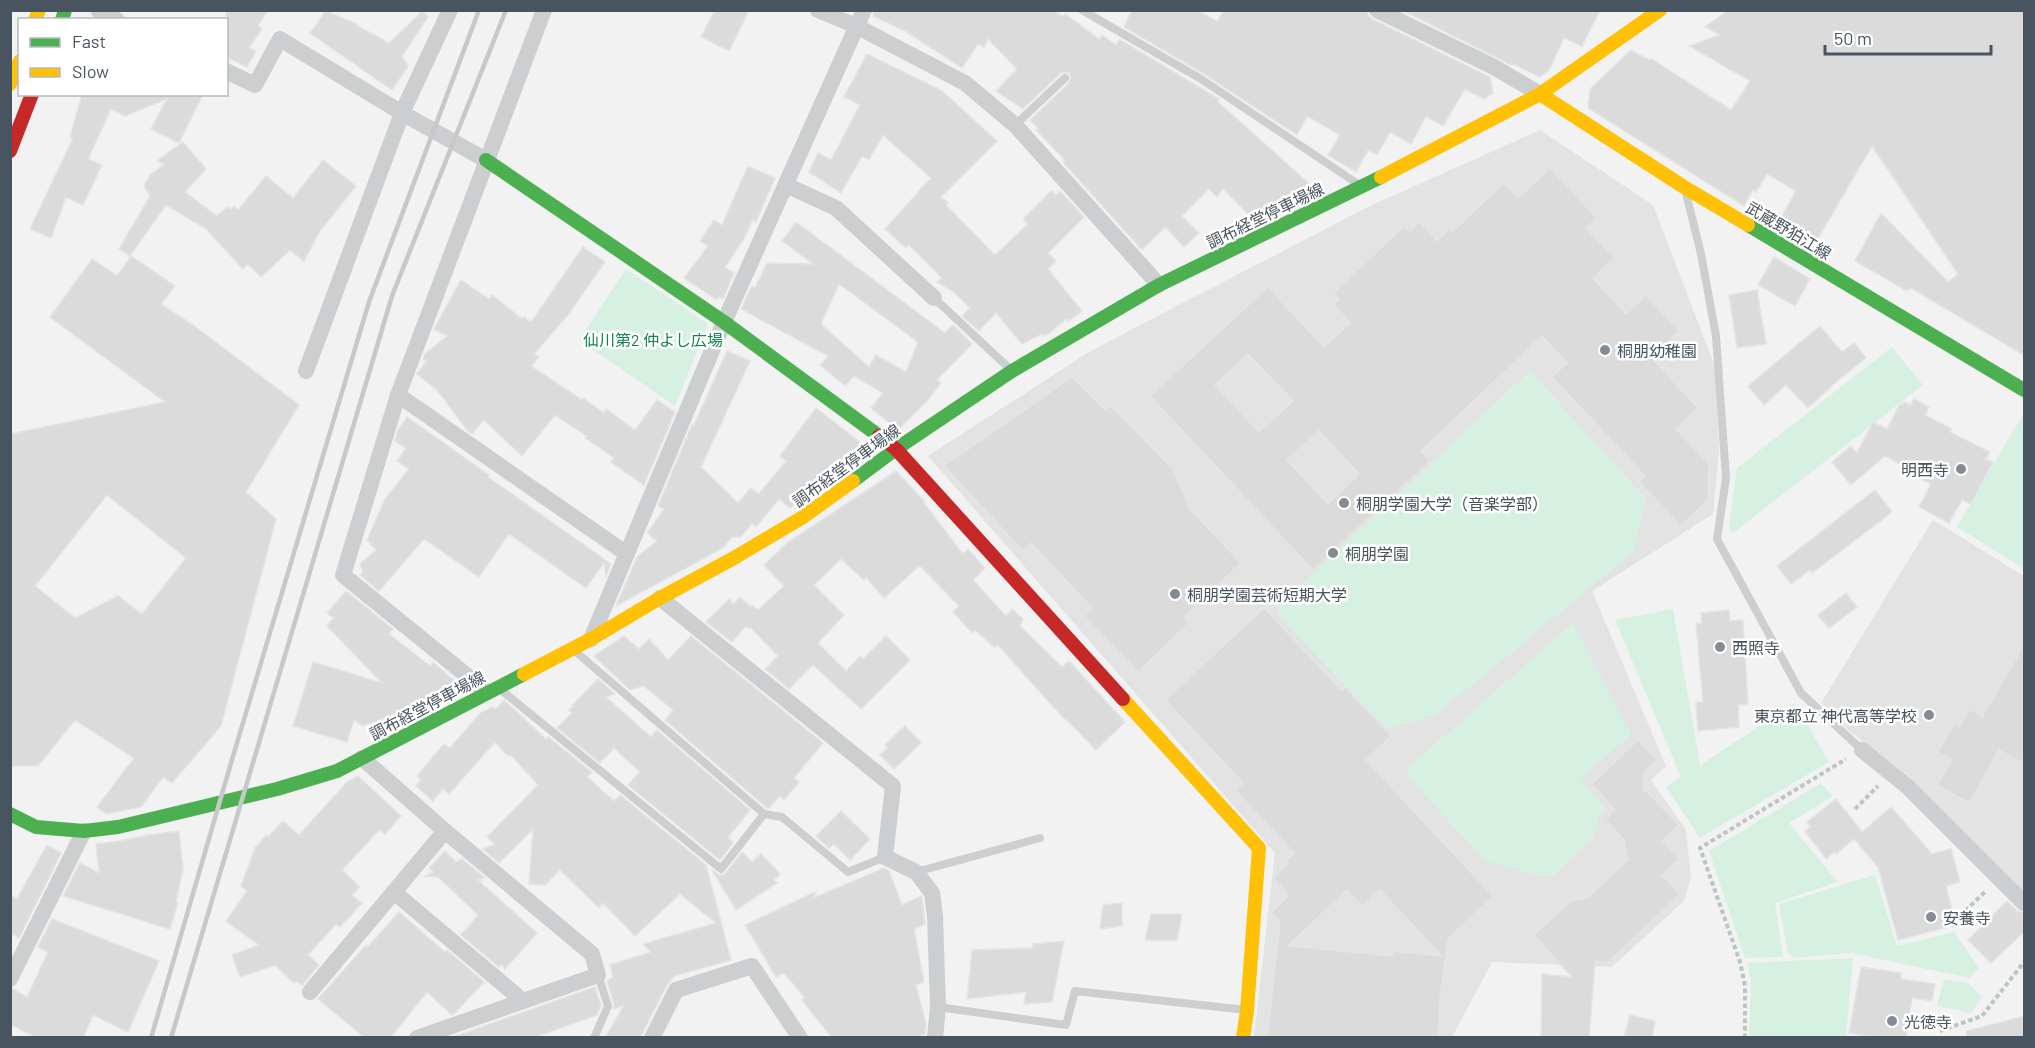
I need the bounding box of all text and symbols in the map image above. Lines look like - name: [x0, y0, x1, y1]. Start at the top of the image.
- legend: [18, 18, 228, 96]
- scale bar: [1825, 18, 1992, 56]
- text: 50 m: [1834, 27, 1872, 49]
- text: Fast: [72, 30, 106, 52]
- text: Slow: [72, 60, 109, 82]
- street label: 調布経堂停車場線: [1203, 178, 1327, 252]
- street label: 武蔵野狛江線: [1743, 197, 1835, 263]
- park label: 仙川第2 仲よし広場: [583, 330, 723, 349]
- place label: 桐朋幼稚園: [1617, 341, 1697, 360]
- marker: 桐朋幼稚園: [1598, 343, 1612, 357]
- street label: 調布経堂停車場線: [789, 420, 903, 510]
- place label: 明西寺: [1901, 460, 1949, 479]
- marker: 明西寺: [1954, 462, 1968, 476]
- place label: 桐朋学園大学（音楽学部）: [1356, 494, 1548, 513]
- marker: 桐朋学園大学（音楽学部）: [1337, 496, 1351, 510]
- place label: 桐朋学園: [1345, 544, 1409, 563]
- marker: 桐朋学園: [1326, 546, 1340, 560]
- place label: 桐朋学園芸術短期大学: [1187, 585, 1347, 604]
- marker: 桐朋学園芸術短期大学: [1168, 587, 1182, 601]
- place label: 西照寺: [1732, 638, 1780, 657]
- marker: 西照寺: [1713, 640, 1727, 654]
- street label: 調布経堂停車場線: [366, 667, 488, 743]
- place label: 東京都立 神代高等学校: [1754, 706, 1917, 725]
- marker: 東京都立 神代高等学校: [1922, 708, 1936, 722]
- place label: 安養寺: [1943, 908, 1991, 927]
- marker: 安養寺: [1924, 910, 1938, 924]
- place label: 光徳寺: [1904, 1012, 1952, 1031]
- marker: 光徳寺: [1885, 1014, 1899, 1028]

